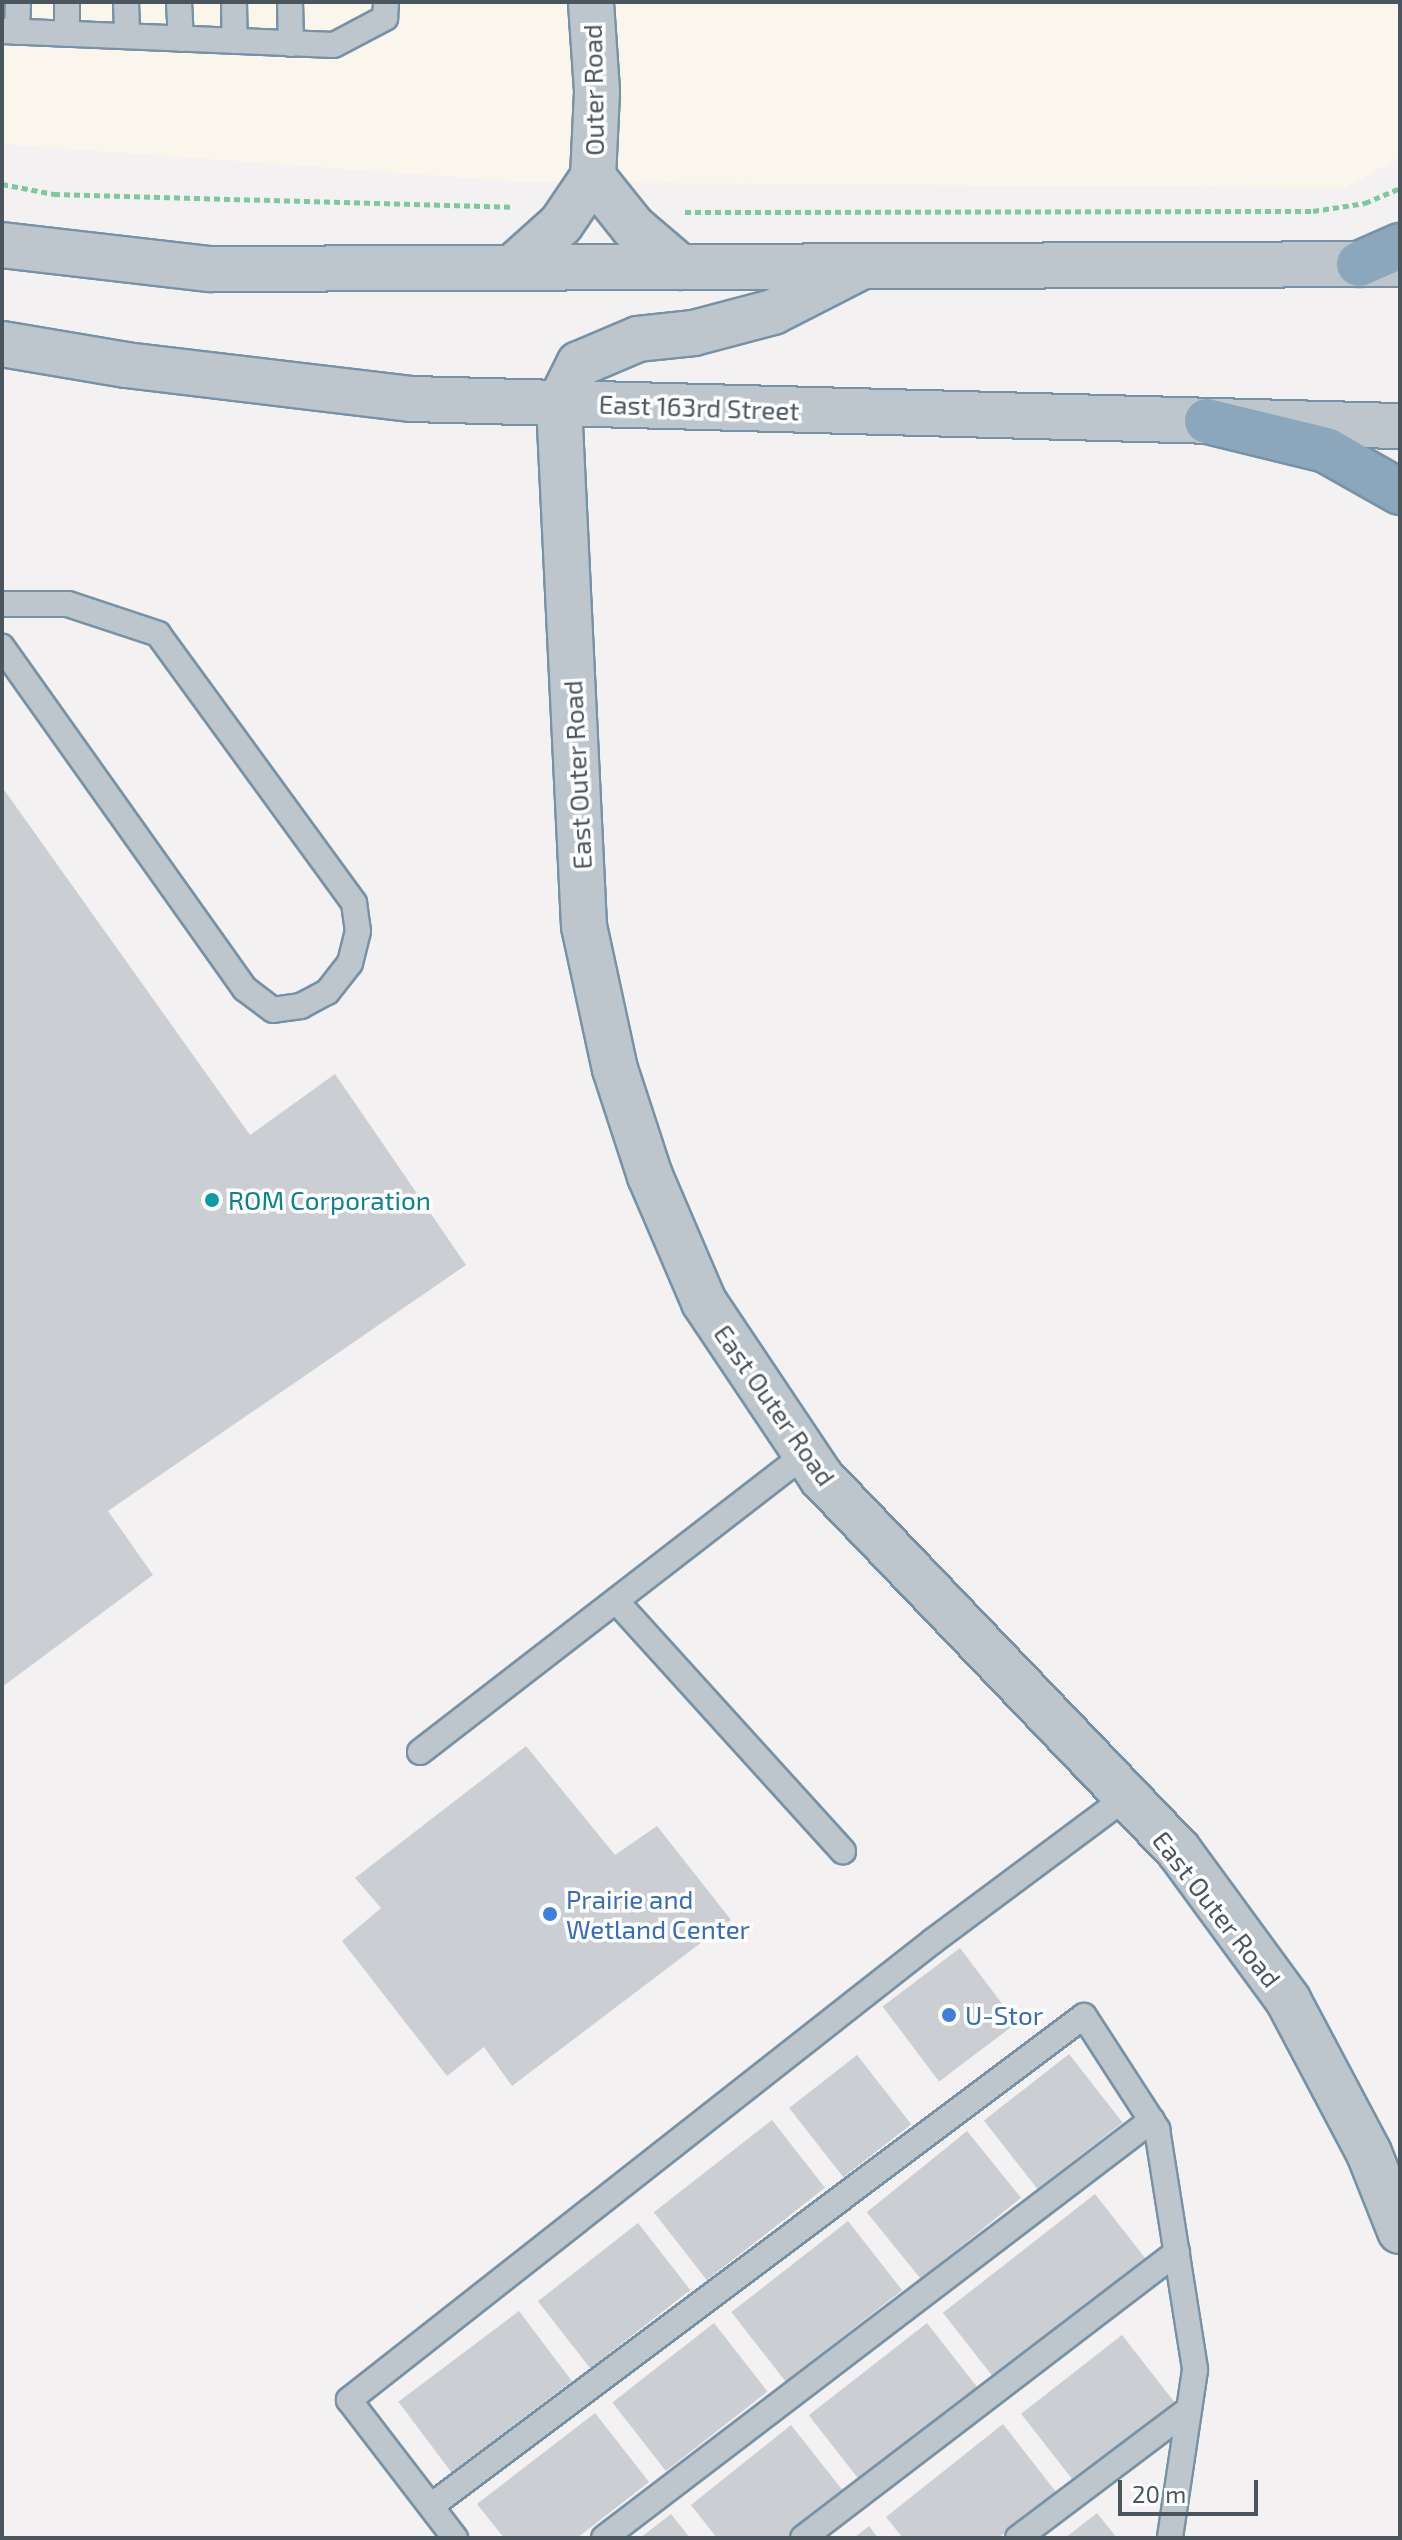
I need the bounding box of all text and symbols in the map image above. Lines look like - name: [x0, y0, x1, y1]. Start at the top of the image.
- street label: Outer Road: [576, 24, 610, 156]
- street label: East 163rd Street: [598, 388, 800, 426]
- street label: East Outer Road: [556, 679, 598, 871]
- place label: ROM Corporation: [228, 1184, 431, 1216]
- marker: ROM Corporation: [203, 1191, 221, 1209]
- street label: East Outer Road: [708, 1318, 842, 1492]
- street label: East Outer Road: [1146, 1825, 1288, 1993]
- place label: Prairie and Wetland Center: [566, 1883, 750, 1944]
- marker: Prairie and Wetland Center: [541, 1905, 559, 1923]
- place label: U-Stor: [965, 1999, 1043, 2031]
- marker: U-Stor: [940, 2006, 958, 2024]
- scale bar: [1122, 2464, 1262, 2514]
- text: 20 m: [1132, 2479, 1186, 2508]

